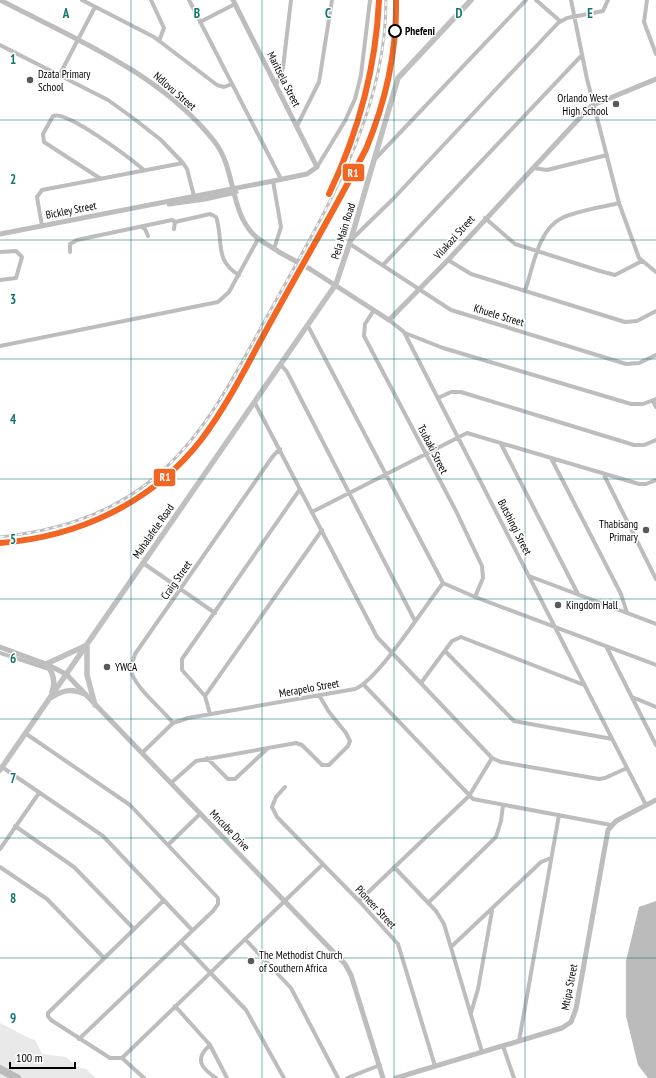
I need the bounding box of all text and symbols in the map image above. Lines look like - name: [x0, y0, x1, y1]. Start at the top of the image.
- text: A: [62, 5, 70, 22]
- text: B: [194, 5, 200, 22]
- text: C: [325, 5, 331, 22]
- text: D: [456, 5, 463, 22]
- text: E: [587, 5, 593, 22]
- marker: Phefeni: [388, 24, 402, 38]
- place label: Phefeni: [405, 24, 435, 38]
- street label: Maritsela Street: [264, 49, 304, 109]
- text: 1: [10, 51, 16, 68]
- place label: Dzata Primary School: [38, 67, 91, 94]
- street label: Ndlovu Street: [151, 69, 199, 113]
- marker: Dzata Primary School: [25, 75, 35, 85]
- place label: Orlando West High School: [557, 91, 608, 118]
- marker: Orlando West High School: [611, 99, 621, 109]
- line badge: R1: [342, 163, 365, 182]
- text: R1: [348, 166, 358, 180]
- text: 2: [10, 171, 16, 188]
- street label: Bickley Street: [44, 198, 98, 222]
- street label: Pela Main Road: [328, 201, 358, 261]
- street label: Vilakazi Street: [430, 212, 477, 263]
- text: 3: [10, 291, 16, 308]
- street label: Khuele Street: [472, 301, 526, 329]
- text: 4: [10, 411, 17, 428]
- street label: Tsubaki Street: [415, 422, 451, 476]
- line badge: R1: [153, 468, 176, 487]
- text: R1: [160, 470, 170, 484]
- street label: Butshingi Street: [495, 497, 535, 557]
- street label: Mahalafele Road: [129, 501, 177, 561]
- place label: Thabisang Primary: [599, 517, 639, 544]
- marker: Thabisang Primary: [641, 525, 651, 535]
- text: 5: [10, 531, 16, 548]
- street label: Craig Street: [157, 558, 195, 602]
- place label: Kingdom Hall: [566, 598, 618, 612]
- marker: Kingdom Hall: [553, 600, 563, 610]
- text: 6: [10, 650, 16, 667]
- place label: YWCA: [115, 660, 138, 674]
- marker: YWCA: [102, 662, 112, 672]
- street label: Merapelo Street: [278, 676, 340, 700]
- text: 7: [10, 770, 16, 787]
- street label: Mncube Drive: [207, 806, 253, 854]
- street label: Pioneer Street: [352, 882, 400, 932]
- text: 8: [10, 890, 16, 907]
- place label: The Methodist Church of Southern Africa: [259, 948, 343, 975]
- marker: The Methodist Church of Southern Africa: [246, 956, 256, 966]
- street label: Mtipa Street: [558, 963, 580, 1011]
- text: 9: [10, 1010, 16, 1027]
- scale bar: [10, 1044, 75, 1070]
- text: 100 m: [16, 1050, 43, 1065]

